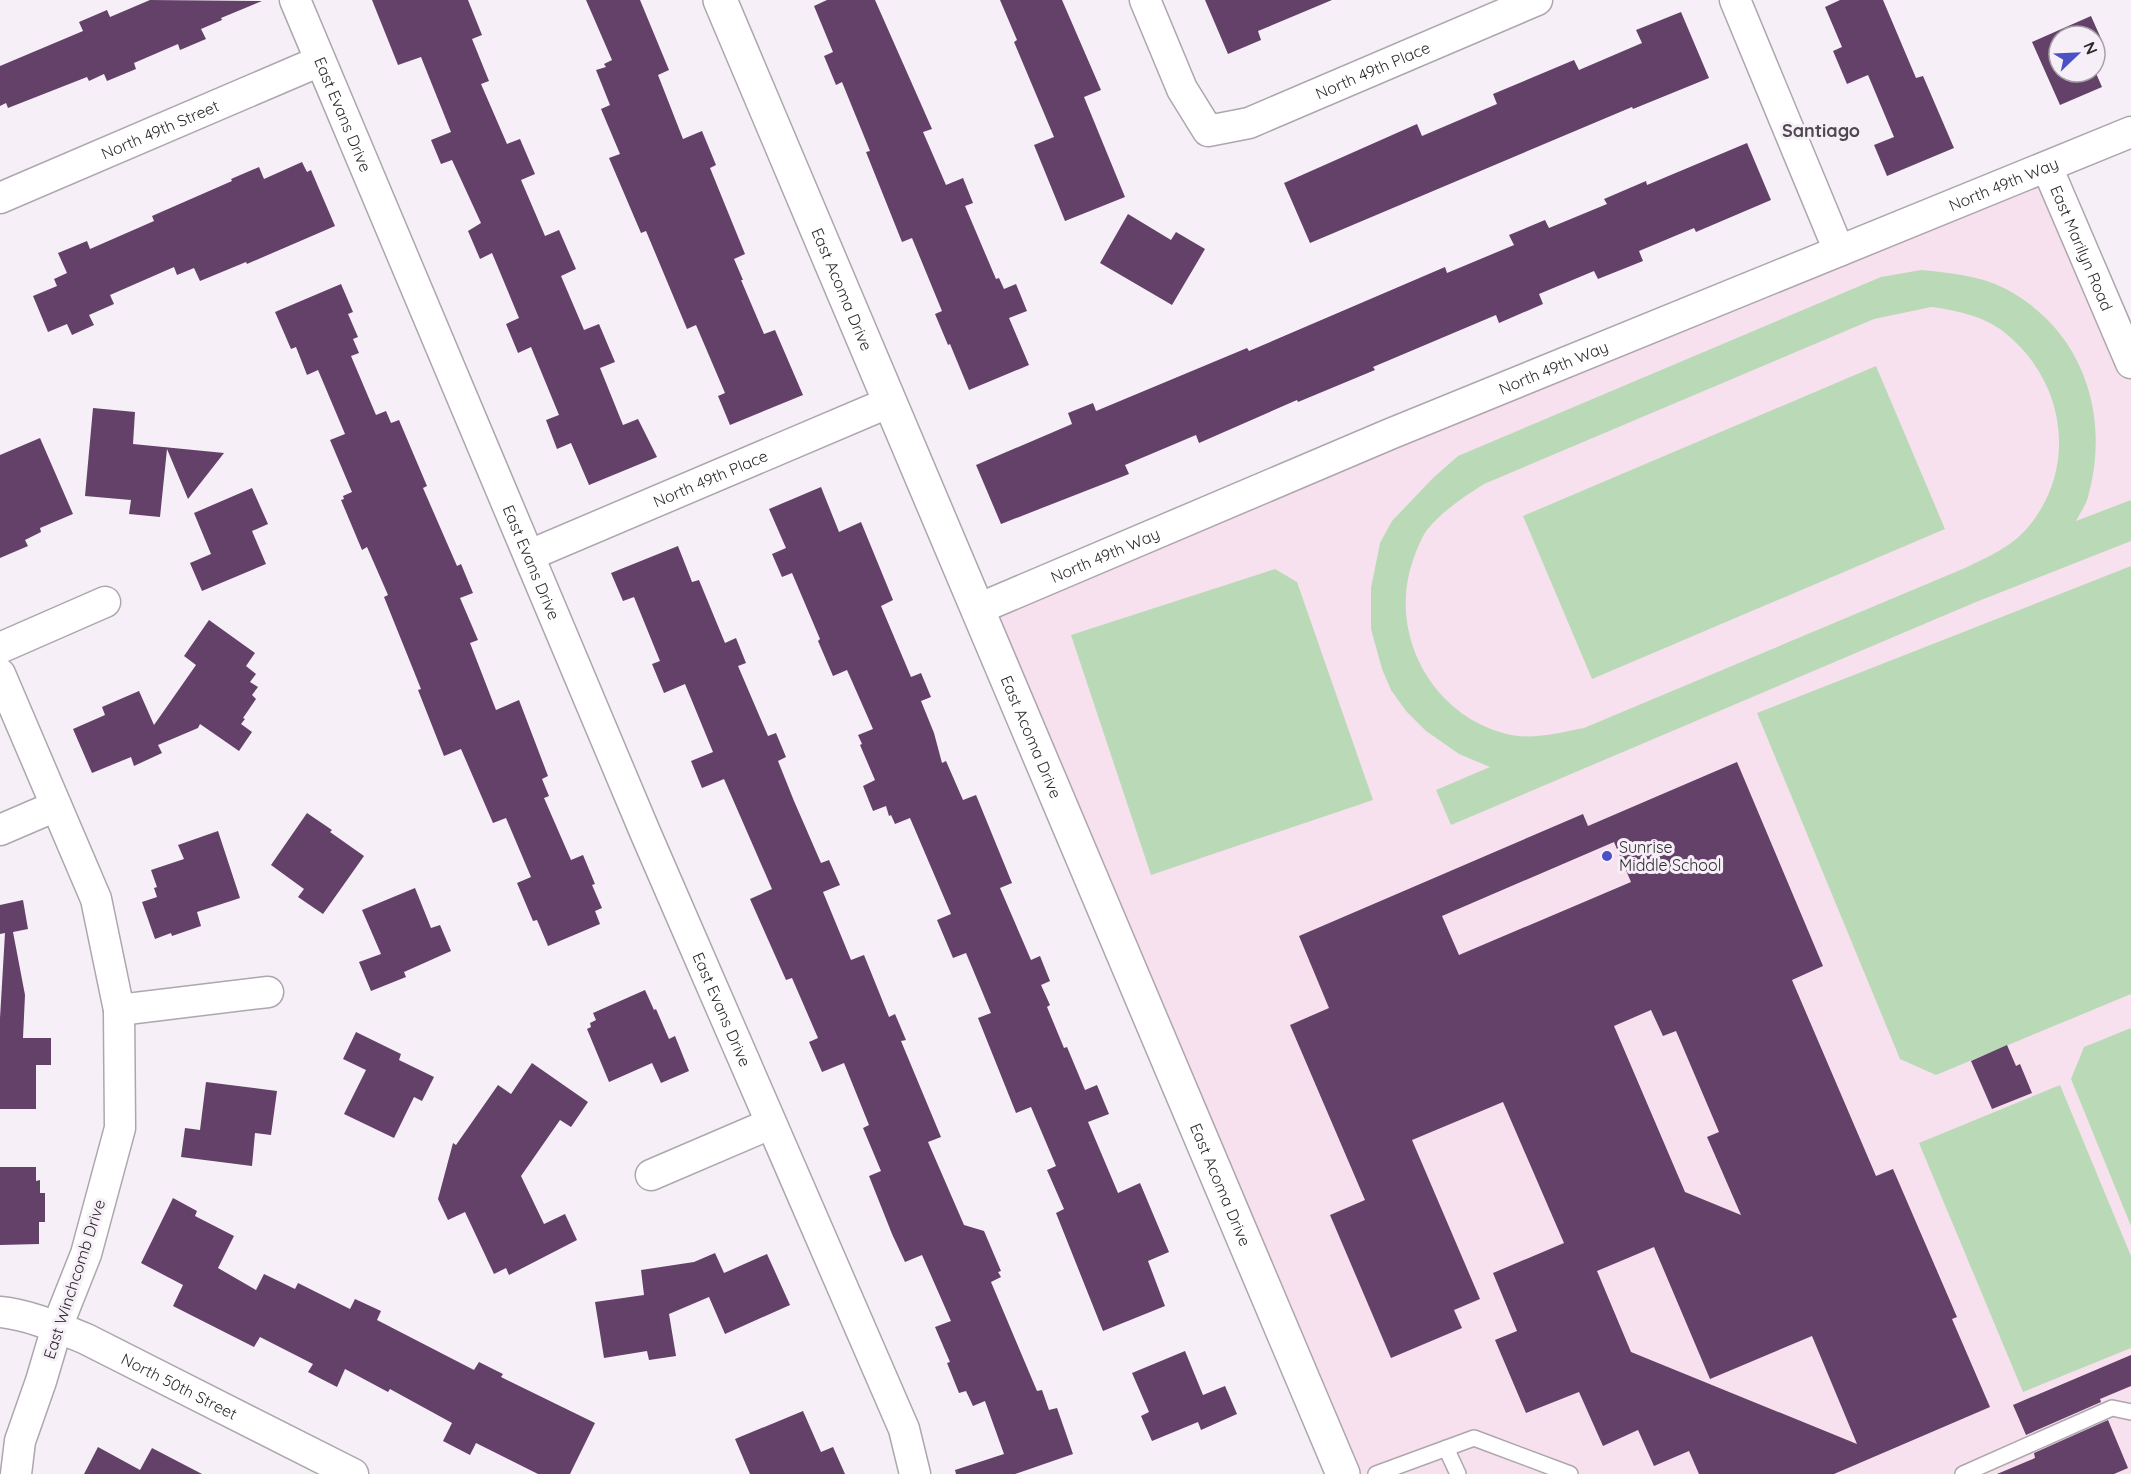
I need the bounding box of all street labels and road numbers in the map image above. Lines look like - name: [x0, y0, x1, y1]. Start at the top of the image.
- street label: North 49th Place: [1312, 37, 1433, 103]
- street label: East Evans Drive: [310, 54, 376, 175]
- street label: North 49th Street: [98, 95, 222, 164]
- street label: North 49th Way: [1946, 153, 2061, 215]
- street label: East Marilyn Road: [2046, 182, 2117, 314]
- street label: East Acoma Drive: [807, 225, 877, 354]
- street label: North 49th Way: [1496, 336, 1611, 399]
- street label: North 49th Place: [650, 445, 771, 512]
- street label: East Evans Drive: [499, 502, 565, 623]
- street label: North 49th Way: [1048, 523, 1163, 587]
- street label: East Acoma Drive: [997, 672, 1066, 801]
- street label: East Evans Drive: [688, 949, 756, 1070]
- street label: East Acoma Drive: [1186, 1120, 1256, 1249]
- street label: East Winchcomb Drive: [39, 1197, 109, 1361]
- street label: North 50th Street: [118, 1349, 241, 1424]

